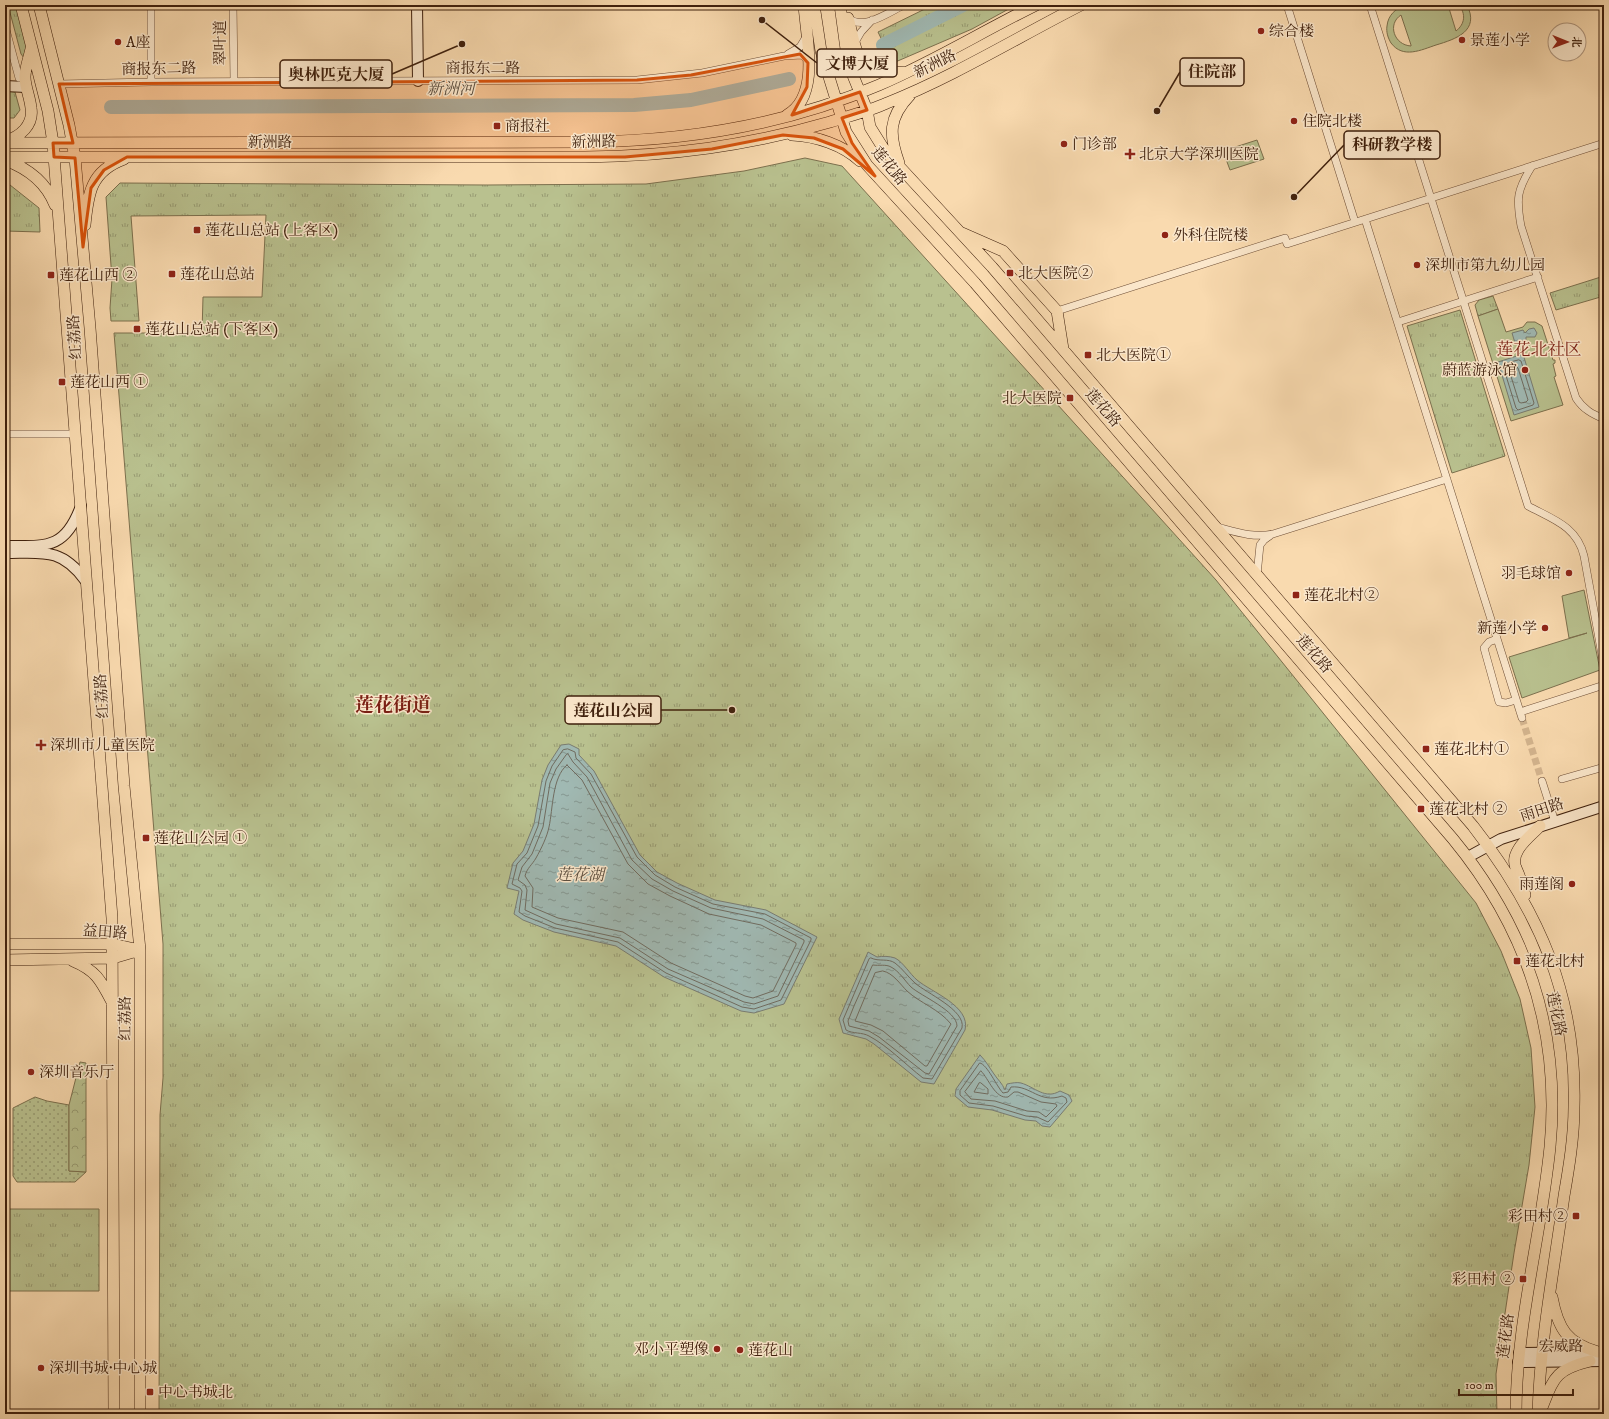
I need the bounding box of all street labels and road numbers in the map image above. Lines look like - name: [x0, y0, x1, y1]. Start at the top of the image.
- street label: 翠叶道: [211, 20, 230, 66]
- street label: 新洲路: [911, 46, 959, 82]
- street label: 商报东二路: [121, 59, 197, 79]
- street label: 商报东二路: [445, 59, 521, 78]
- street label: 新洲路: [571, 132, 617, 152]
- street label: 新洲路: [247, 133, 293, 152]
- street label: 莲花路: [867, 143, 911, 189]
- street label: 红荔路: [64, 314, 86, 360]
- street label: 莲花路: [1081, 385, 1125, 431]
- street label: 莲花路: [1292, 631, 1336, 677]
- street label: 红荔路: [91, 673, 113, 719]
- street label: 雨田路: [1518, 794, 1566, 826]
- street label: 益田路: [82, 921, 128, 943]
- street label: 莲花路: [1542, 990, 1570, 1038]
- street label: 红荔路: [116, 995, 135, 1041]
- street label: 莲花路: [1494, 1313, 1518, 1359]
- street label: 宏威路: [1538, 1337, 1584, 1356]

